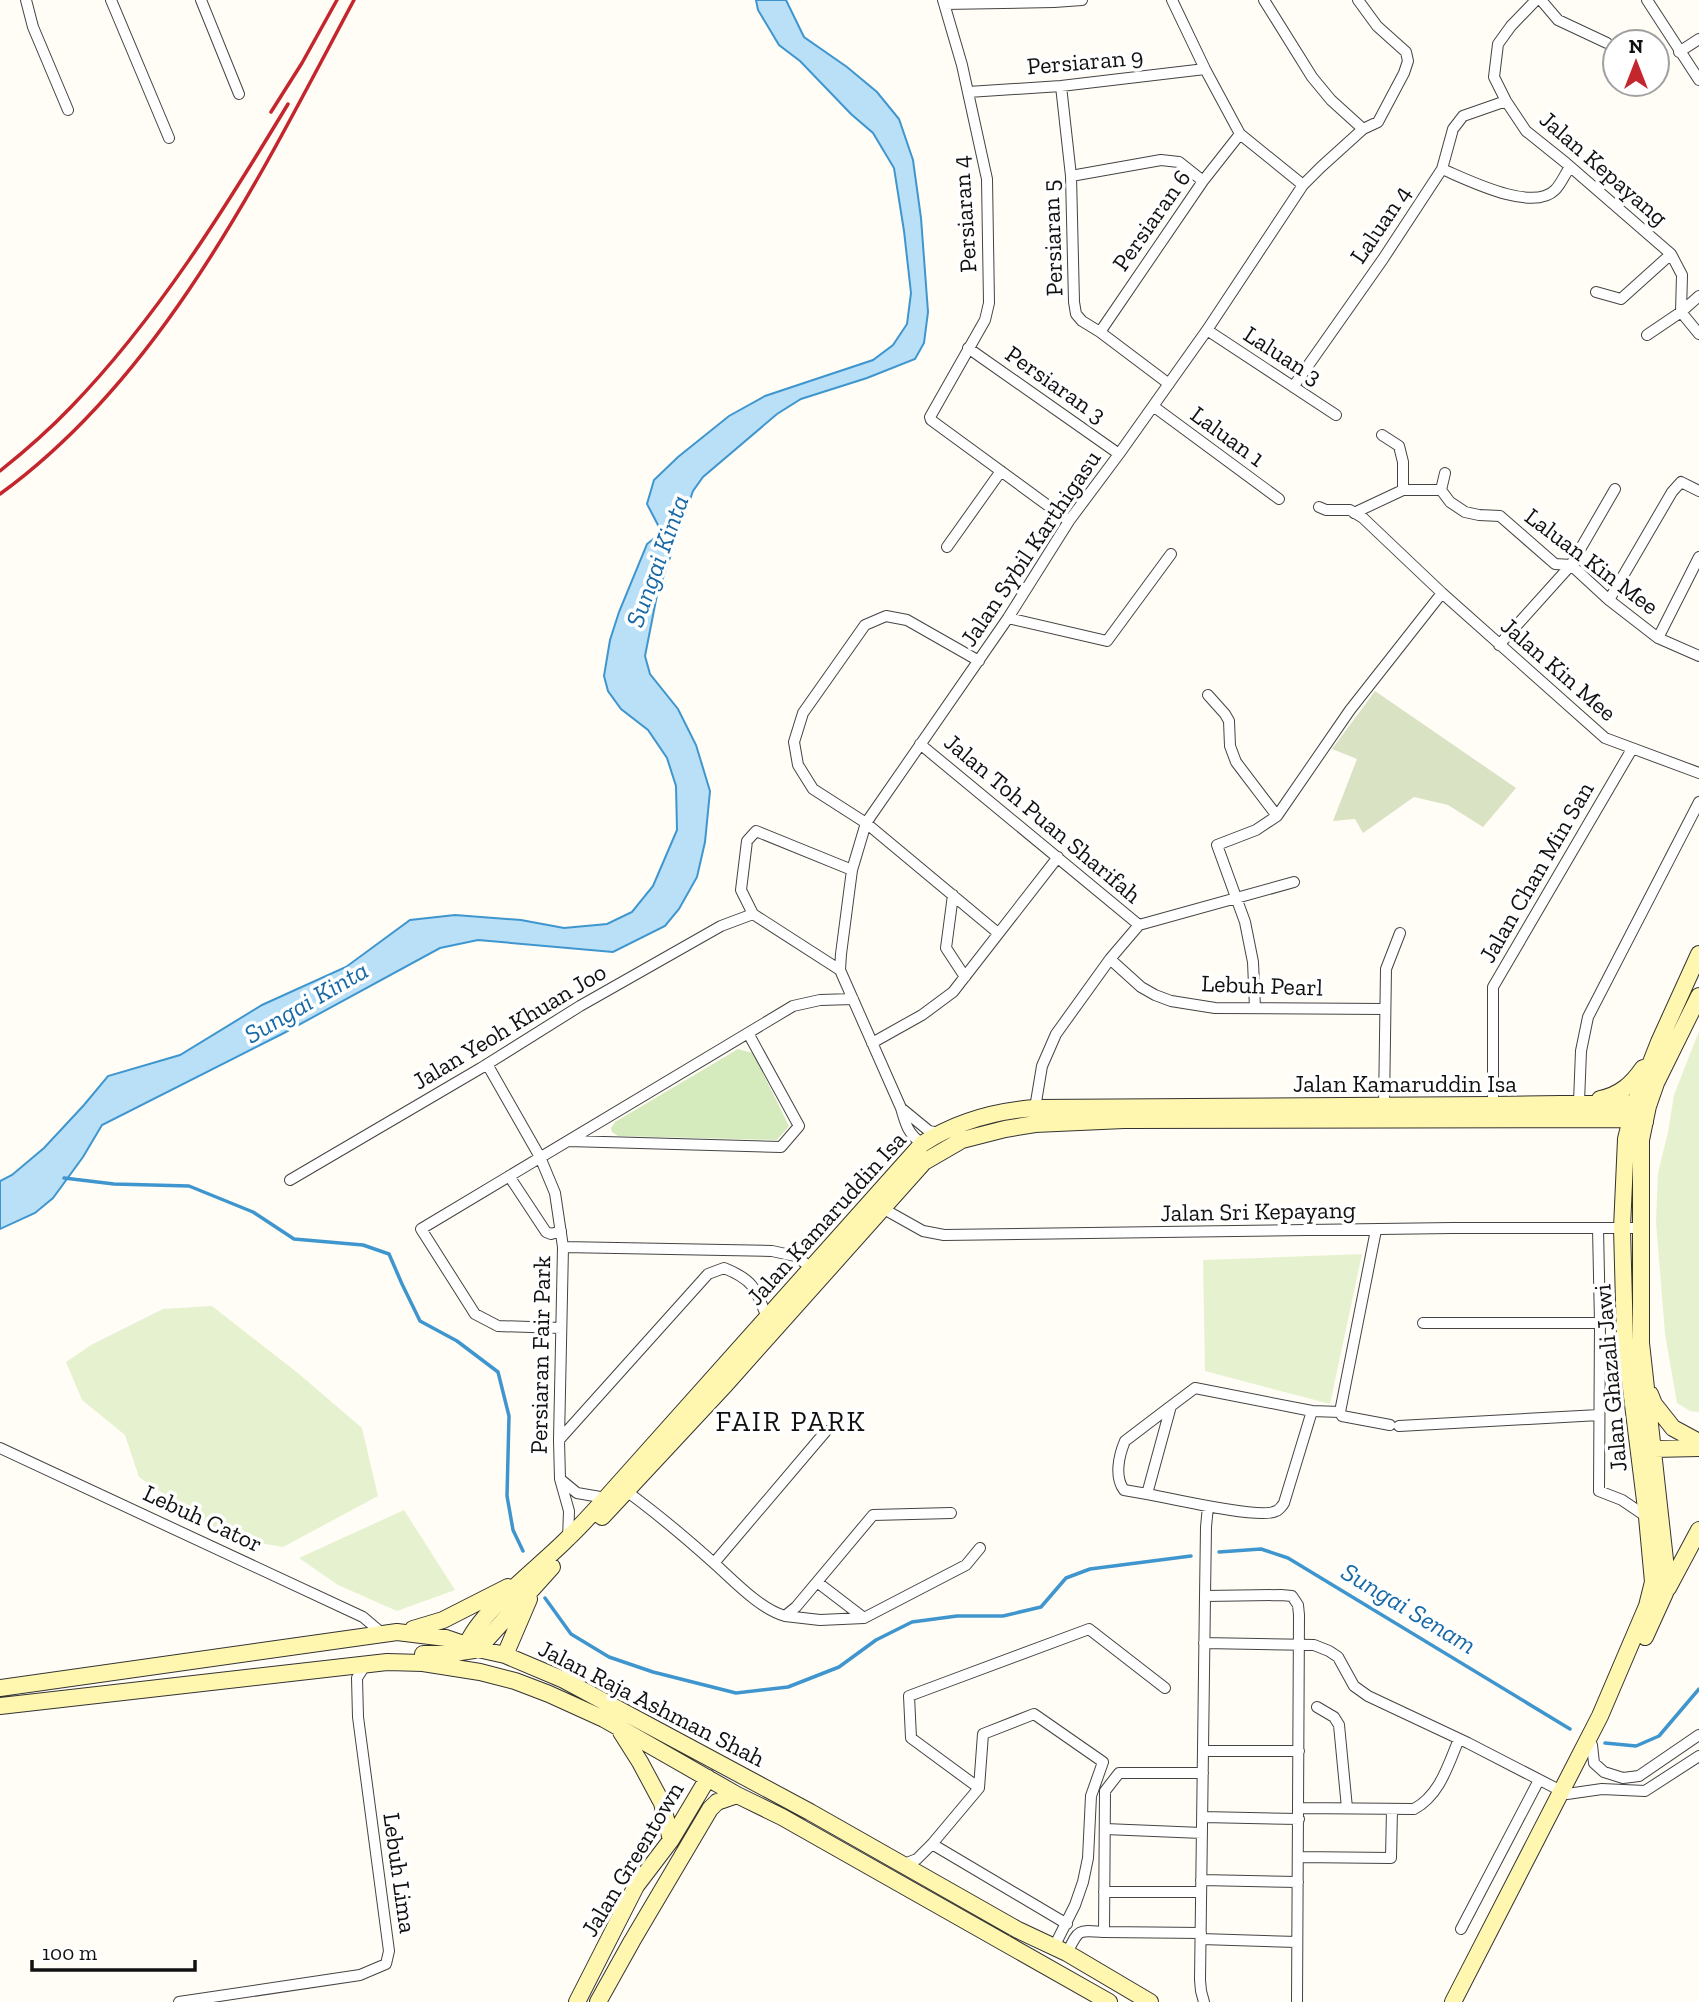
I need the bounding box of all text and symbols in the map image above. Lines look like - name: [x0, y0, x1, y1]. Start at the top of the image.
- north arrow: [1601, 28, 1671, 98]
- text: N: [1629, 35, 1643, 58]
- street label: Persiaran 9: [1025, 41, 1145, 81]
- street label: Jalan Kepayang: [1534, 104, 1674, 232]
- street label: Persiaran 4: [945, 154, 983, 273]
- street label: Persiaran 6: [1106, 164, 1196, 276]
- street label: Persiaran 5: [1035, 179, 1069, 297]
- street label: Laluan 4: [1343, 179, 1417, 269]
- street label: Laluan 3: [1239, 319, 1327, 391]
- street label: Persiaran 3: [1000, 339, 1112, 429]
- street label: Laluan 1: [1185, 399, 1271, 473]
- street label: Jalan Sybil Karthigasu: [954, 444, 1107, 652]
- water label: Sungai Kinta: [618, 491, 696, 631]
- street label: Laluan Kin Mee: [1519, 501, 1665, 621]
- street label: Jalan Kin Mee: [1495, 611, 1623, 727]
- street label: Jalan Toh Puan Sharifah: [939, 727, 1148, 909]
- street label: Jalan Chan Min San: [1472, 776, 1600, 968]
- water label: Sungai Kinta: [238, 954, 374, 1050]
- street label: Jalan Yeoh Khuan Joo: [407, 957, 611, 1095]
- street label: Lebuh Pearl: [1201, 968, 1323, 1002]
- street label: Jalan Kamaruddin Isa: [1293, 1069, 1517, 1098]
- street label: Jalan Kamaruddin Isa: [740, 1125, 912, 1311]
- street label: Jalan Sri Kepayang: [1160, 1195, 1356, 1227]
- street label: Persiaran Fair Park: [524, 1255, 556, 1454]
- street label: Jalan Ghazali Jawi: [1587, 1283, 1633, 1473]
- district label: FAIR PARK: [715, 1405, 867, 1438]
- street label: Lebuh Cator: [139, 1478, 267, 1558]
- water label: Sungai Senam: [1336, 1555, 1482, 1661]
- street label: Jalan Raja Ashman Shah: [534, 1633, 771, 1773]
- street label: Jalan Greentown: [574, 1776, 690, 1942]
- street label: Lebuh Lima: [377, 1811, 423, 1936]
- scale bar: [32, 1928, 194, 1972]
- text: 100 m: [42, 1940, 97, 1965]

